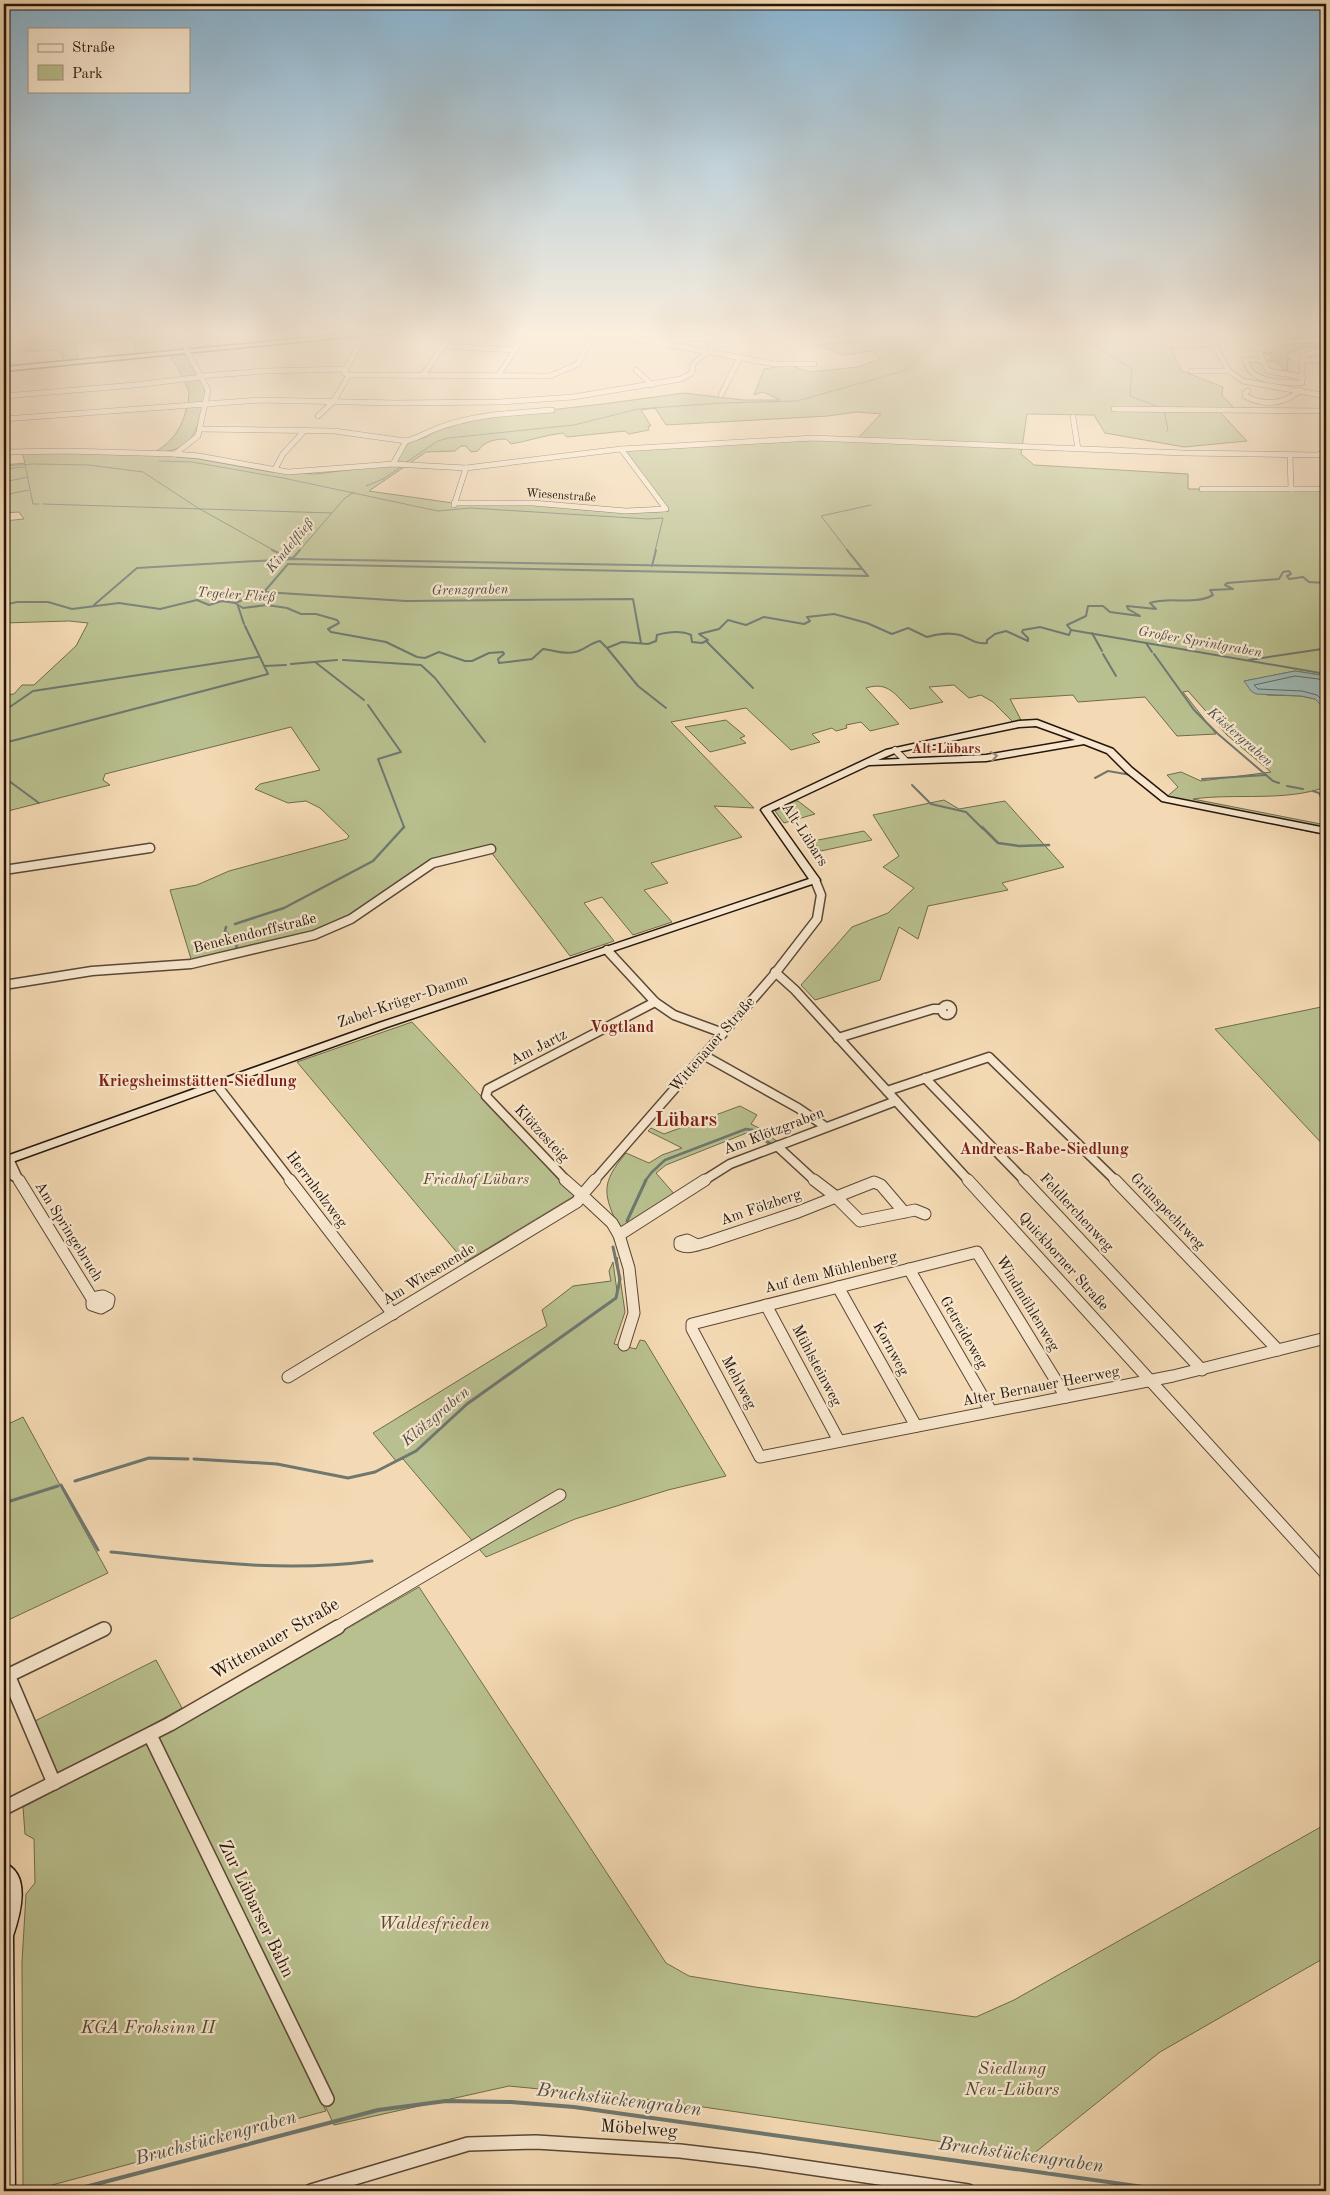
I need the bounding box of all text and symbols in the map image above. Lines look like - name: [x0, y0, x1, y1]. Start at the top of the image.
- legend: [28, 28, 190, 92]
- text: Straße: [72, 41, 115, 56]
- text: Park: [72, 67, 103, 82]
- street label: Wiesenstraße: [525, 488, 597, 504]
- water label: Kindelfließ: [263, 516, 318, 577]
- water label: Grenzgraben: [431, 582, 509, 599]
- water label: Tegeler Fließ: [196, 585, 277, 606]
- water label: Großer Sprintgraben: [1137, 624, 1263, 661]
- water label: Küstergraben: [1203, 704, 1275, 770]
- district label: Alt-Lübars: [912, 742, 980, 756]
- one-way arrow: [990, 752, 999, 762]
- street label: Alt-Lübars: [778, 801, 830, 869]
- street label: Benekendorffstraße: [192, 911, 318, 957]
- street label: Zabel-Krüger-Damm: [336, 973, 470, 1031]
- street label: Wittenauer Straße: [668, 995, 758, 1095]
- district label: Vogtland: [590, 1020, 654, 1036]
- street label: Am Jartz: [508, 1027, 570, 1069]
- district label: Kriegsheimstätten-Siedlung: [98, 1074, 296, 1090]
- street label: Klötzesteig: [511, 1102, 571, 1166]
- street label: Am Klötzgraben: [722, 1106, 826, 1158]
- district label: Lübars: [655, 1111, 717, 1131]
- district label: Andreas-Rabe-Siedlung: [959, 1142, 1129, 1158]
- street label: Herrnholzweg: [283, 1149, 349, 1231]
- street label: Feldlerchenweg: [1036, 1171, 1116, 1255]
- street label: Grünspechtweg: [1127, 1171, 1207, 1253]
- park label: Friedhof Lübars: [422, 1173, 529, 1188]
- street label: Am Springebruch: [31, 1179, 105, 1285]
- street label: Am Fölzberg: [719, 1187, 803, 1229]
- street label: Quickborner Straße: [1015, 1210, 1111, 1314]
- street label: Am Wiesenende: [380, 1241, 478, 1309]
- street label: Auf dem Mühlenberg: [763, 1249, 899, 1297]
- street label: Windmühlenweg: [993, 1254, 1061, 1354]
- street label: Getreideweg: [936, 1294, 990, 1372]
- street label: Kornweg: [869, 1320, 911, 1378]
- street label: Mühlsteinweg: [788, 1323, 844, 1409]
- street label: Mehlweg: [718, 1354, 758, 1412]
- street label: Alter Bernauer Heerweg: [961, 1364, 1121, 1410]
- water label: Klötzgraben: [398, 1384, 473, 1450]
- street label: Wittenauer Straße: [208, 1595, 342, 1683]
- street label: Zur Lübarser Bahn: [215, 1838, 297, 1981]
- park label: Waldesfrieden: [378, 1915, 490, 1933]
- park label: KGA Frohsinn II: [80, 2019, 217, 2037]
- park label: Siedlung Neu-Lübars: [964, 2060, 1060, 2099]
- water label: Bruchstückengraben: [534, 2081, 703, 2121]
- water label: Bruchstückengraben: [132, 2108, 299, 2170]
- street label: Möbelweg: [600, 2117, 679, 2141]
- water label: Bruchstückengraben: [936, 2135, 1105, 2177]

